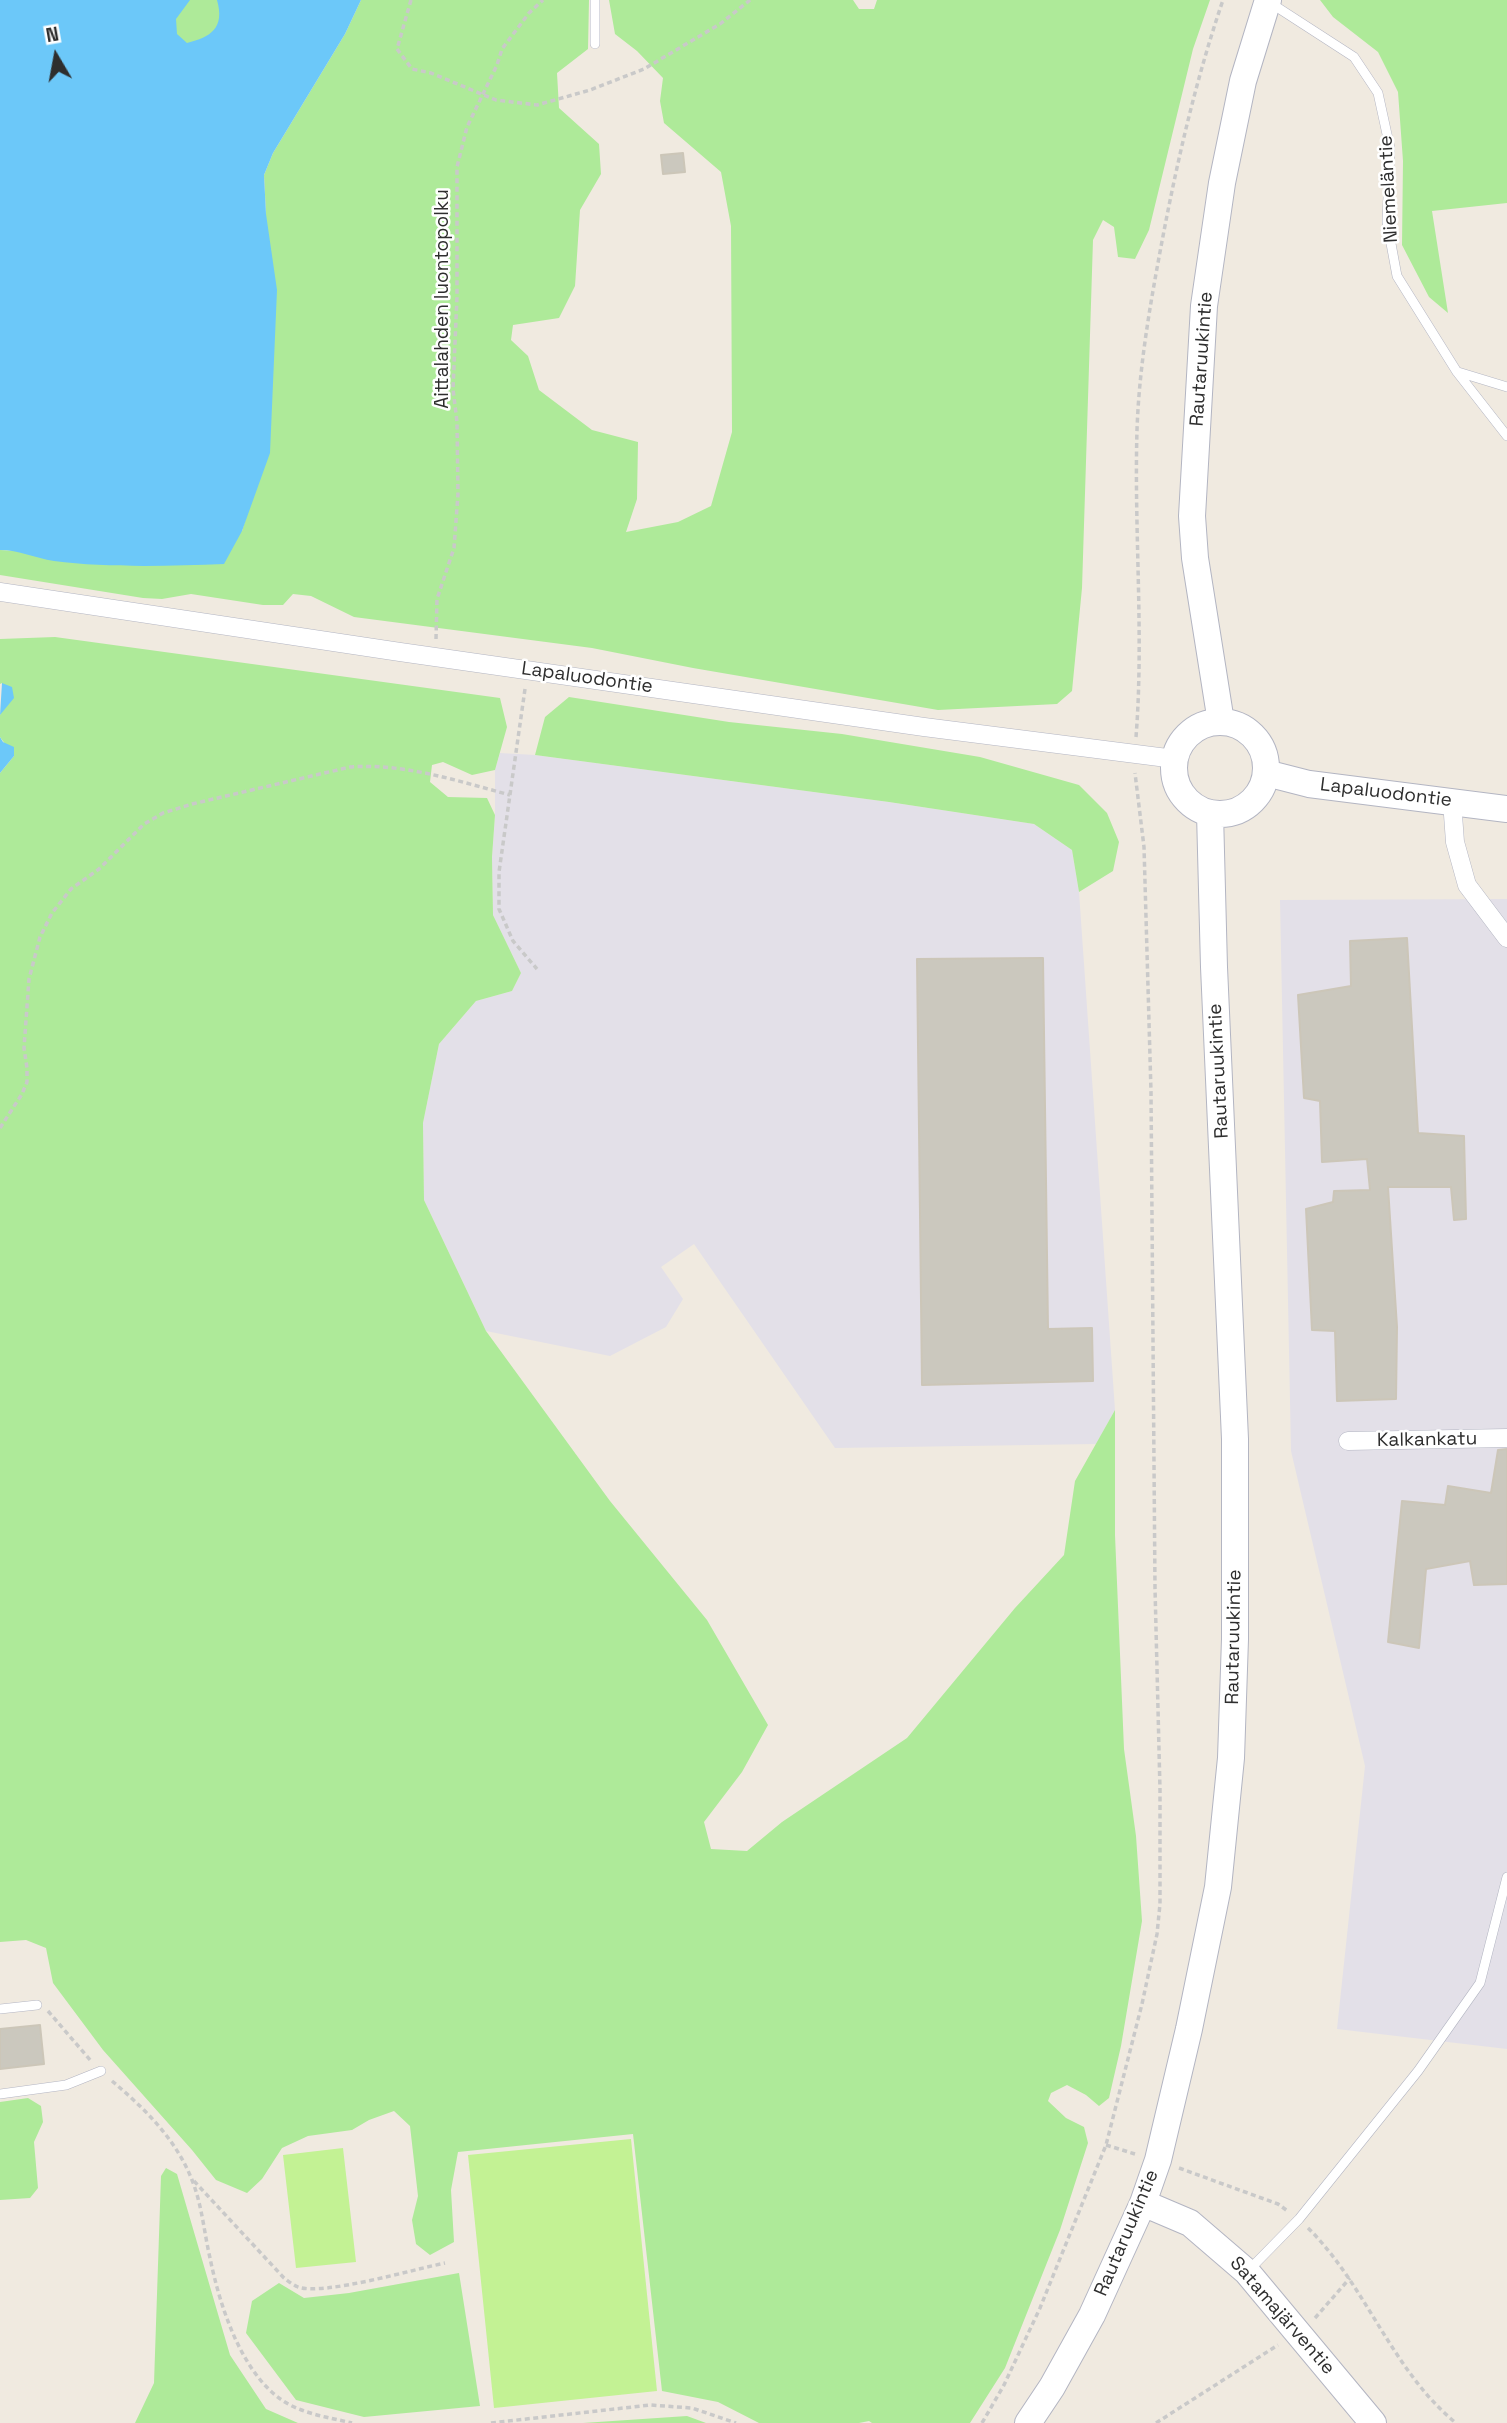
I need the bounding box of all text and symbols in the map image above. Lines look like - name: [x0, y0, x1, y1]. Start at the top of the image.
- north arrow: [21, 21, 91, 91]
- text: N: [44, 21, 61, 48]
- street label: Niemeläntie: [1375, 135, 1403, 243]
- street label: Aittalahden luontopolku: [432, 189, 454, 409]
- street label: Rautaruukintie: [1186, 291, 1218, 427]
- street label: Lapaluodontie: [520, 657, 654, 699]
- street label: Lapaluodontie: [1319, 774, 1453, 812]
- street label: Rautaruukintie: [1204, 1003, 1234, 1139]
- street label: Kalkankatu: [1377, 1428, 1477, 1452]
- street label: Rautaruukintie: [1221, 1569, 1247, 1705]
- street label: Rautaruukintie: [1090, 2166, 1164, 2300]
- street label: Satamajärventie: [1225, 2252, 1339, 2380]

